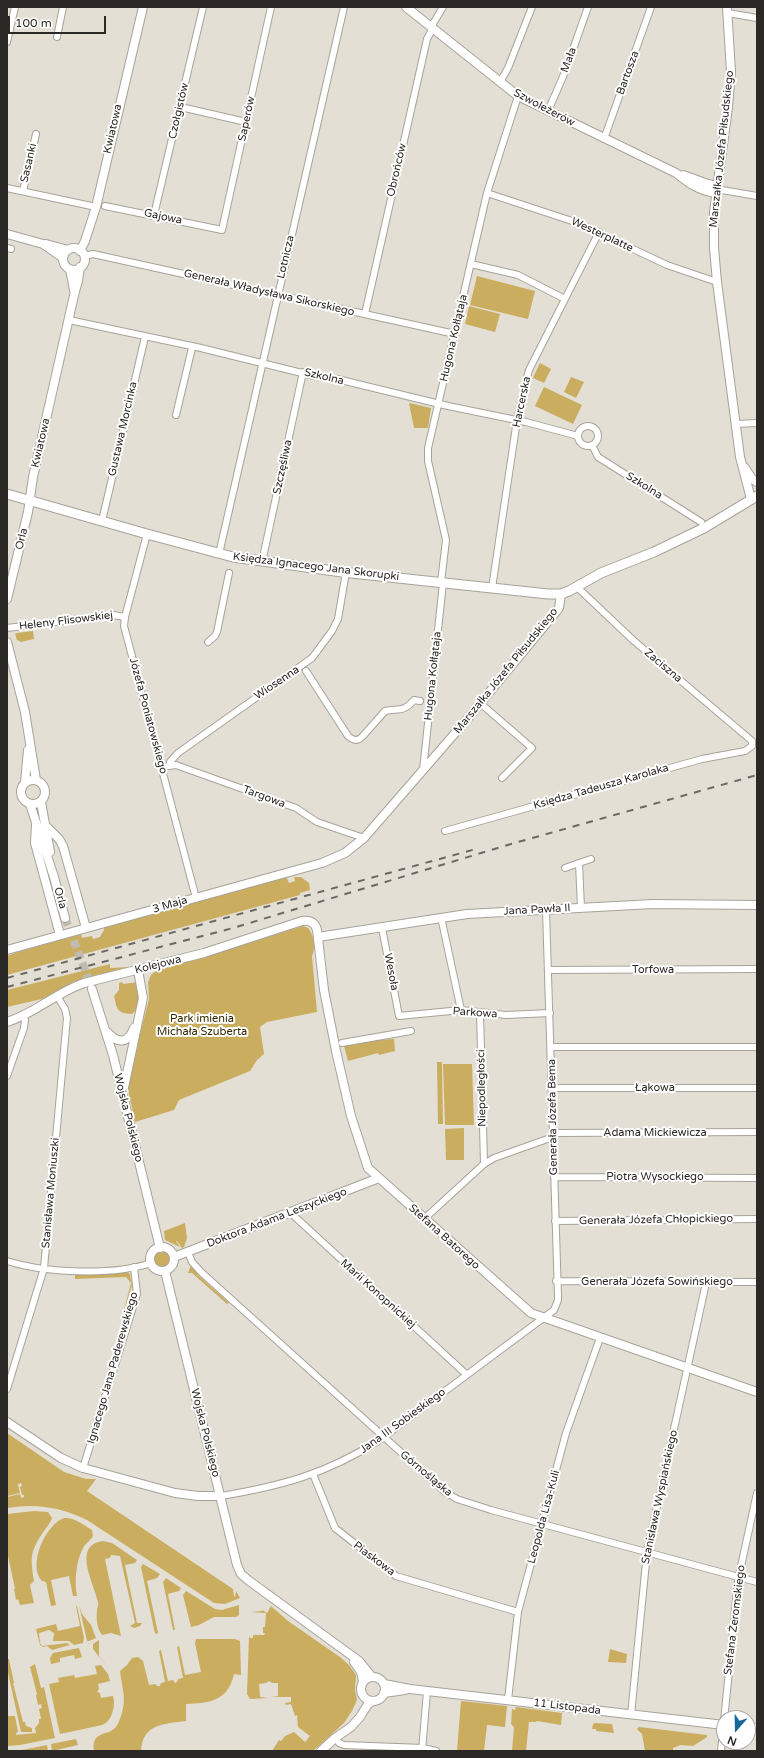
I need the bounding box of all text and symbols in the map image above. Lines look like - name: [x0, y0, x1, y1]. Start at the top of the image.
- scale bar: [10, 8, 108, 34]
- text: 100 m: [15, 16, 52, 30]
- street label: Mała: [558, 46, 580, 74]
- street label: Bartosza: [614, 49, 642, 97]
- street label: Marszałka Józefa Piłsudskiego: [707, 70, 737, 228]
- street label: Czołgistów: [166, 82, 192, 140]
- street label: Szwoleżerów: [511, 86, 577, 130]
- street label: Saperów: [236, 95, 258, 143]
- street label: Kwiatowa: [101, 103, 125, 155]
- street label: Sasanki: [18, 142, 40, 184]
- street label: Obrońców: [384, 142, 410, 198]
- street label: Gajowa: [143, 207, 183, 227]
- street label: Westerplatte: [569, 215, 635, 255]
- street label: Lotnicza: [275, 234, 297, 280]
- street label: Generała Władysława Sikorskiego: [182, 267, 356, 319]
- street label: Hugona Kołłątaja: [438, 293, 470, 383]
- street label: Szkolna: [303, 366, 345, 388]
- street label: Harcerska: [510, 375, 534, 429]
- street label: Gustawa Morcinka: [106, 380, 140, 478]
- street label: Kwiatowa: [29, 417, 53, 469]
- street label: Szczęśliwa: [271, 439, 295, 495]
- street label: Szkolna: [623, 470, 665, 502]
- street label: Orla: [13, 527, 31, 551]
- street label: Księdza Ignacego Jana Skorupki: [232, 550, 400, 584]
- street label: Marszałka Józefa Piłsudskiego: [451, 605, 561, 737]
- street label: Heleny Flisowskiej: [18, 609, 114, 633]
- street label: Hugona Kołłątaja: [422, 631, 444, 721]
- street label: Zaciszna: [641, 646, 685, 686]
- street label: Józefa Poniatowskiego: [126, 657, 170, 775]
- street label: Wiosenna: [252, 663, 302, 703]
- street label: Księdza Tadeusza Karolaka: [532, 761, 670, 813]
- street label: Targowa: [241, 783, 287, 811]
- street label: Orla: [51, 886, 69, 910]
- street label: 3 Maja: [151, 894, 189, 916]
- street label: Jana Pawła II: [503, 902, 571, 918]
- street label: Wesoła: [381, 952, 401, 992]
- street label: Kolejowa: [133, 953, 183, 977]
- street label: Torfowa: [632, 963, 674, 977]
- street label: Parkowa: [452, 1005, 498, 1021]
- park label: Park imienia Michała Szuberta: [157, 1012, 247, 1038]
- street label: Niepodległości: [475, 1049, 489, 1127]
- street label: Generała Józefa Bema: [545, 1059, 561, 1175]
- street label: Wojska Polskiego: [111, 1072, 145, 1164]
- street label: Łąkowa: [635, 1081, 675, 1095]
- street label: Adama Mickiewicza: [603, 1126, 707, 1140]
- street label: Stanisława Moniuszki: [40, 1137, 62, 1249]
- street label: Piotra Wysockiego: [606, 1170, 704, 1184]
- street label: Doktora Adama Leszyckiego: [205, 1185, 349, 1251]
- street label: Stefana Batorego: [406, 1202, 482, 1272]
- street label: Generała Józefa Chłopickiego: [579, 1212, 733, 1228]
- street label: Marii Konopnickiej: [338, 1257, 418, 1331]
- street label: Generała Józefa Sowińskiego: [581, 1275, 733, 1289]
- street label: Ignacego Jana Paderewskiego: [85, 1290, 141, 1446]
- street label: Jana III Sobieskiego: [358, 1386, 448, 1456]
- street label: Wojska Polskiego: [188, 1387, 222, 1479]
- street label: Stanisława Wyspiańskiego: [639, 1429, 681, 1565]
- street label: Górnośląska: [397, 1448, 455, 1500]
- street label: Leopolda Lisa-Kuli: [525, 1469, 563, 1565]
- street label: Piaskowa: [351, 1539, 397, 1579]
- street label: Stefana Żeromskiego: [722, 1564, 748, 1676]
- street label: 11 Listopada: [532, 1696, 602, 1718]
- north arrow: [716, 1710, 756, 1750]
- text: N: [726, 1733, 738, 1748]

